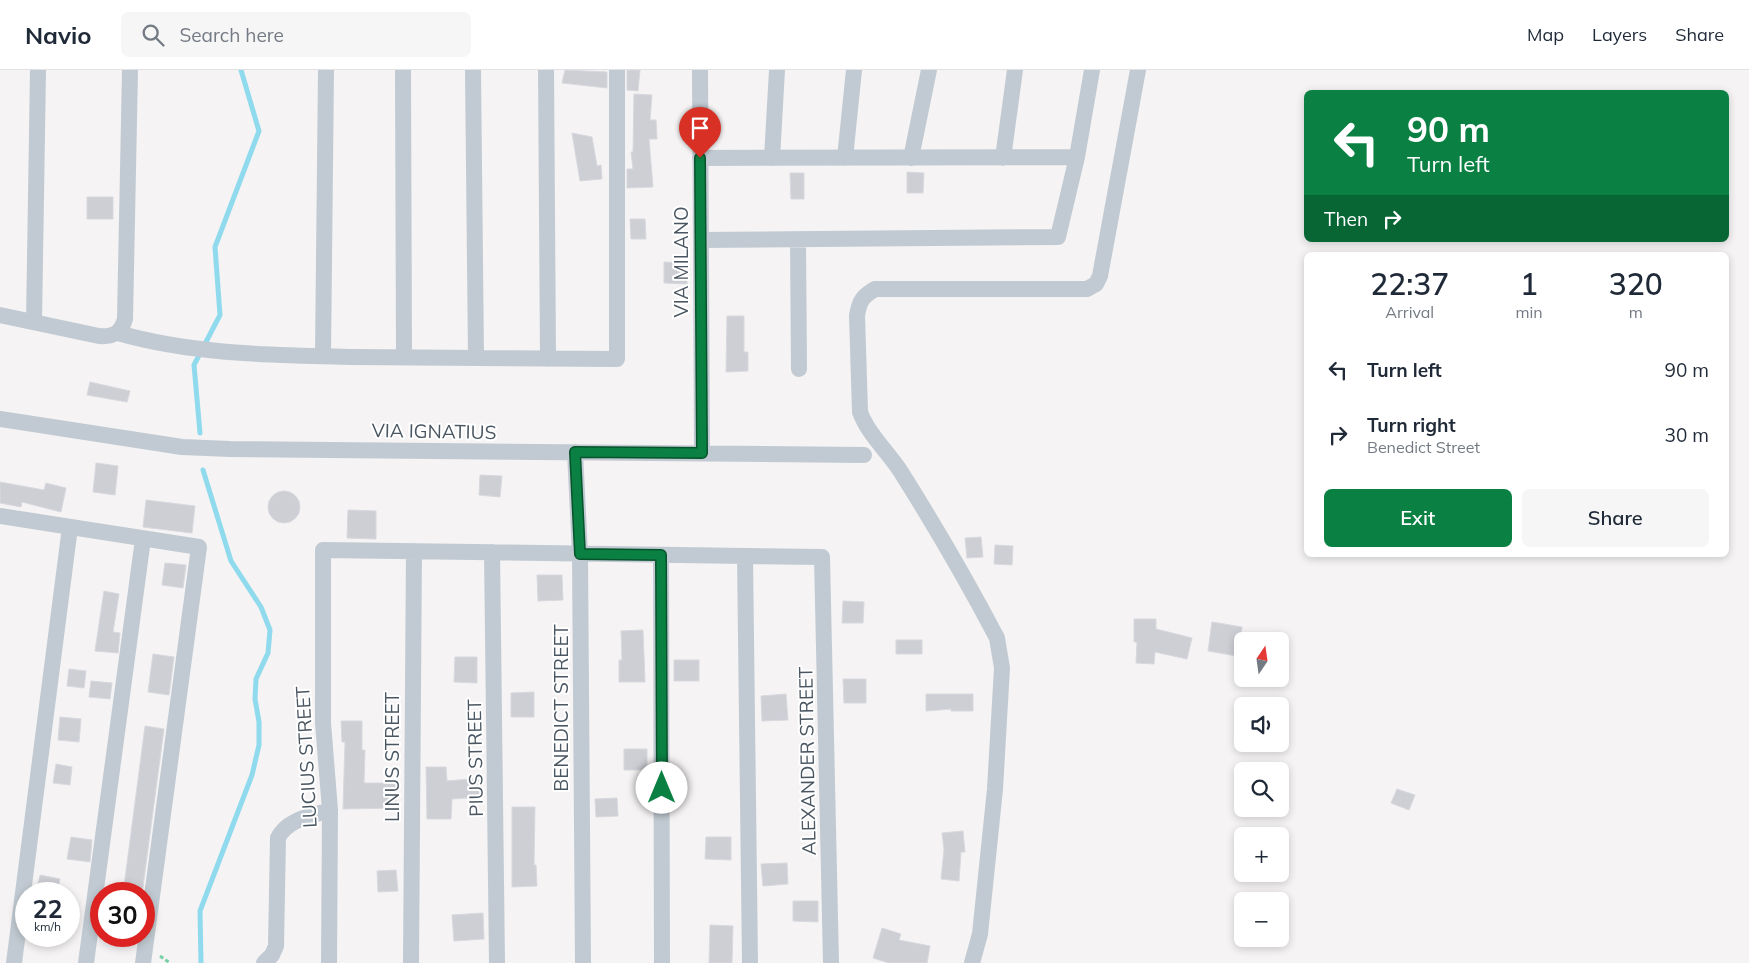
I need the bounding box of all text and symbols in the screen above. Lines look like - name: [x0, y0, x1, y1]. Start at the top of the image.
- search box: [121, 12, 471, 57]
- text: Navio: [25, 20, 91, 50]
- icon: search: [139, 21, 167, 49]
- text: Search here: [179, 23, 284, 47]
- text: Map: [1527, 23, 1564, 46]
- text: Layers: [1592, 23, 1647, 46]
- text: Share: [1675, 23, 1724, 46]
- pin: [679, 107, 721, 158]
- text: 90 m: [1407, 107, 1490, 151]
- icon: left: [1324, 110, 1389, 175]
- icon: arrive: [686, 114, 714, 142]
- text: Turn left: [1407, 150, 1490, 178]
- icon: right: [1378, 205, 1406, 233]
- street label: VIA MILANO: [669, 206, 693, 318]
- text: Then: [1324, 207, 1368, 231]
- text: 22:37: [1370, 265, 1449, 303]
- text: 1: [1520, 265, 1538, 303]
- text: 320: [1609, 265, 1663, 303]
- text: Arrival: [1385, 302, 1434, 322]
- text: min: [1515, 302, 1543, 322]
- text: m: [1629, 302, 1643, 322]
- icon: left: [1324, 356, 1352, 384]
- text: Turn left: [1367, 358, 1442, 382]
- text: 90 m: [1665, 358, 1709, 382]
- text: Turn right: [1367, 413, 1456, 437]
- street label: VIA IGNATIUS: [371, 418, 497, 444]
- icon: right: [1324, 421, 1352, 449]
- text: 30 m: [1665, 423, 1709, 447]
- text: Benedict Street: [1367, 437, 1480, 457]
- button: Exit: [1324, 489, 1512, 547]
- button: Share: [1522, 489, 1709, 547]
- street label: BENEDICT STREET: [549, 624, 573, 792]
- north arrow: [1234, 632, 1289, 688]
- map controls: [1234, 632, 1289, 947]
- street label: ALEXANDER STREET: [793, 666, 821, 856]
- street label: LUCIUS STREET: [290, 685, 322, 829]
- street label: LINUS STREET: [380, 692, 404, 822]
- button: sound: [1234, 697, 1289, 752]
- street label: PIUS STREET: [462, 698, 488, 817]
- position arrow: [635, 761, 687, 813]
- button: search: [1234, 762, 1289, 817]
- button: +: [1234, 827, 1289, 882]
- speed limit sign: 30: [90, 882, 155, 947]
- button: −: [1234, 892, 1289, 947]
- text: 22: [32, 893, 63, 924]
- text: km/h: [34, 919, 61, 934]

